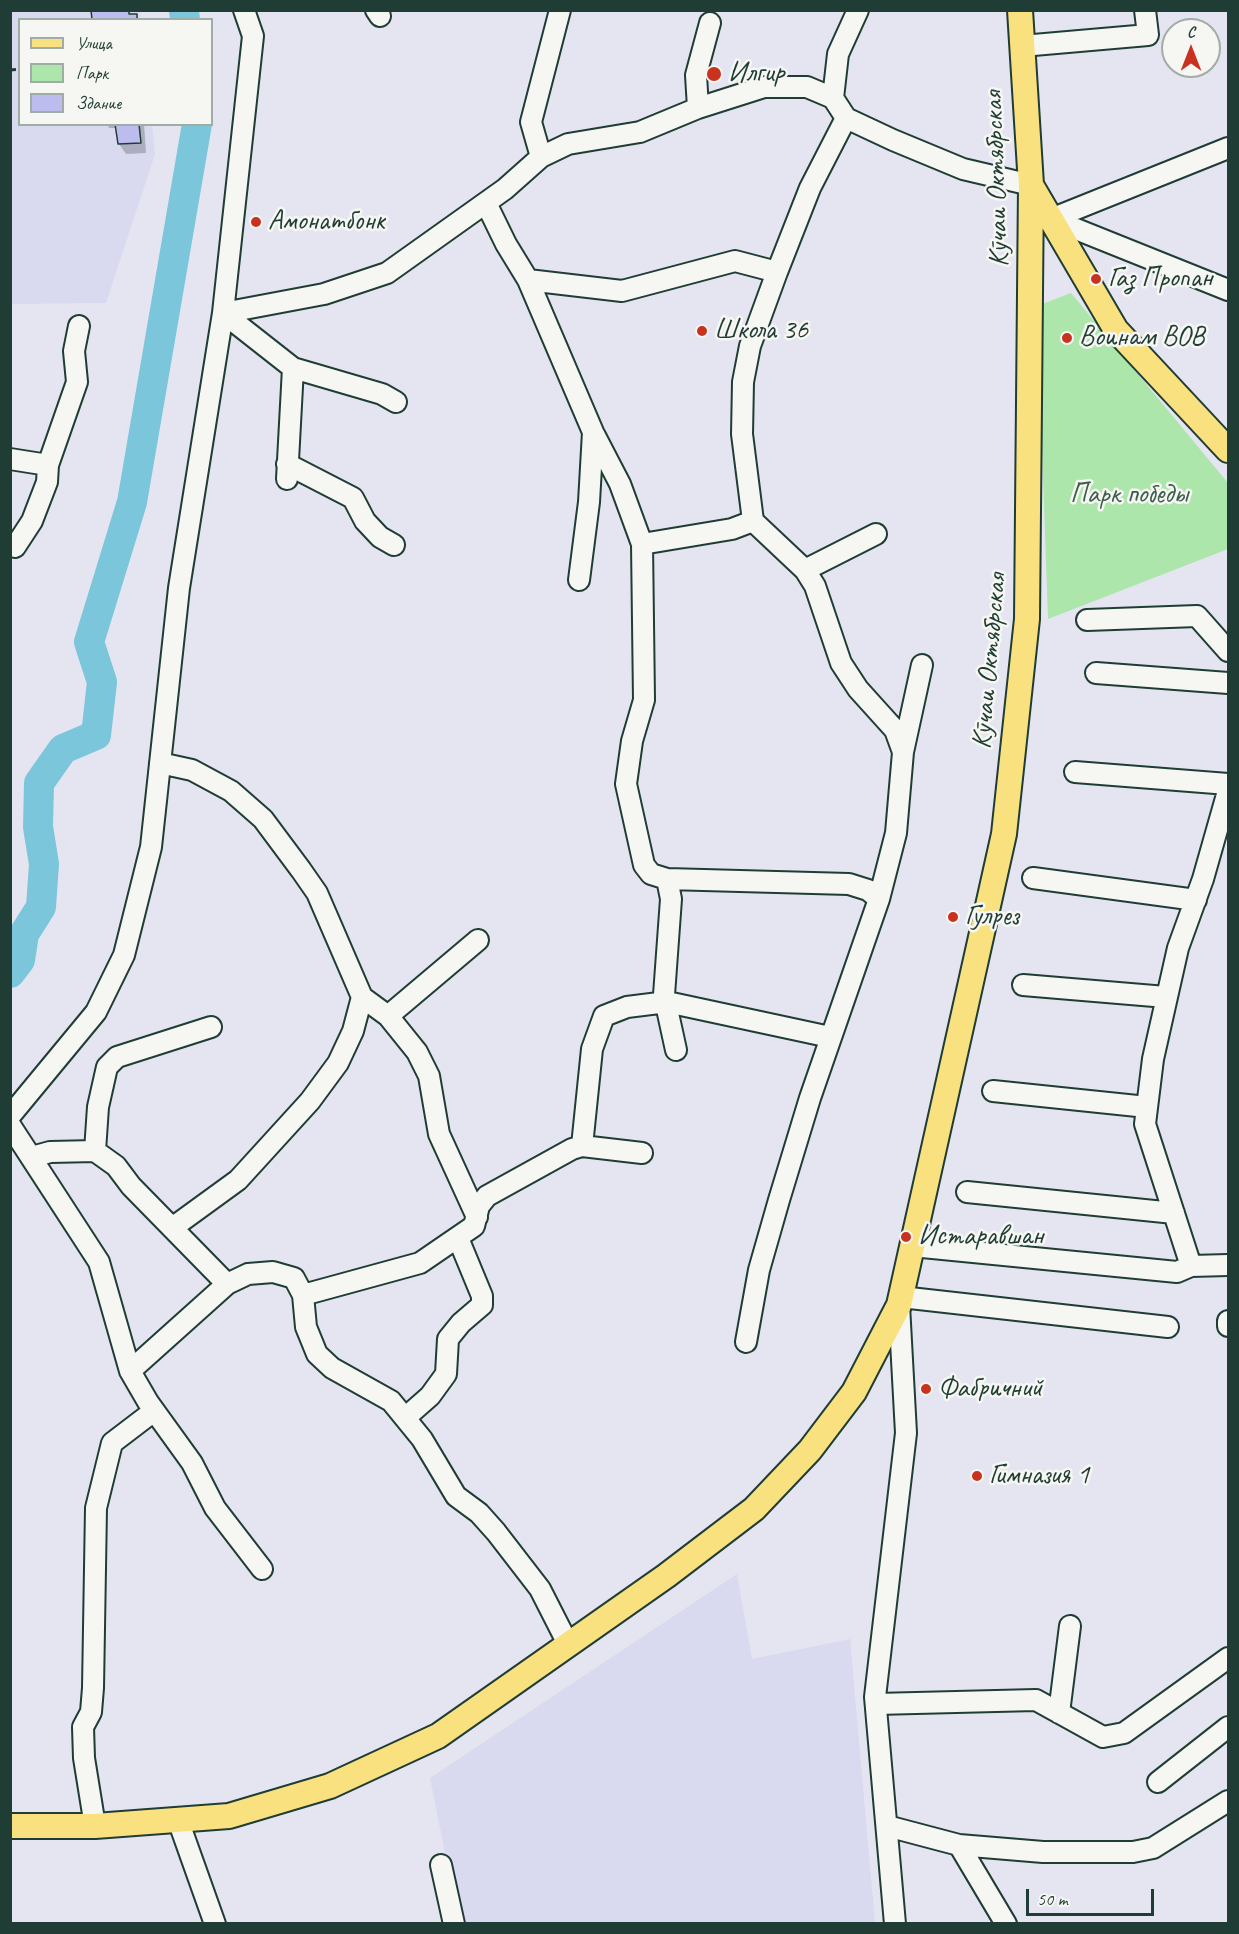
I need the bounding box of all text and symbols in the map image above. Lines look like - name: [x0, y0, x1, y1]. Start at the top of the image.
- legend: [18, 18, 213, 126]
- north arrow: [1161, 18, 1221, 78]
- text: С: [1187, 22, 1195, 42]
- text: Улица: [76, 32, 112, 54]
- place label: Илгир: [728, 57, 784, 91]
- text: Парк: [76, 62, 108, 84]
- marker: Илгир: [705, 65, 723, 83]
- street label: Кӯчаи Октябрская: [977, 90, 1017, 268]
- text: Здание: [76, 92, 121, 114]
- place label: Амонатбонк: [268, 205, 385, 239]
- marker: Амонатбонк: [249, 215, 263, 229]
- place label: Газ Пропан: [1108, 262, 1212, 296]
- marker: Газ Пропан: [1089, 272, 1103, 286]
- place label: Школа 36: [714, 314, 808, 348]
- place label: Воинам ВОВ: [1079, 321, 1203, 355]
- marker: Школа 36: [695, 324, 709, 338]
- marker: Воинам ВОВ: [1060, 331, 1074, 345]
- park label: Парк победы: [1070, 478, 1188, 512]
- street label: Кӯчаи Октябрская: [966, 572, 1014, 750]
- place label: Гулрез: [965, 900, 1018, 934]
- marker: Гулрез: [946, 910, 960, 924]
- place label: Истаравшан: [918, 1220, 1043, 1254]
- marker: Истаравшан: [899, 1230, 913, 1244]
- place label: Фабричний: [938, 1372, 1042, 1406]
- marker: Фабричний: [919, 1382, 933, 1396]
- place label: Гимназия 1: [989, 1459, 1089, 1493]
- marker: Гимназия 1: [970, 1469, 984, 1483]
- scale bar: [1029, 1877, 1156, 1915]
- text: 50 m: [1037, 1888, 1068, 1910]

